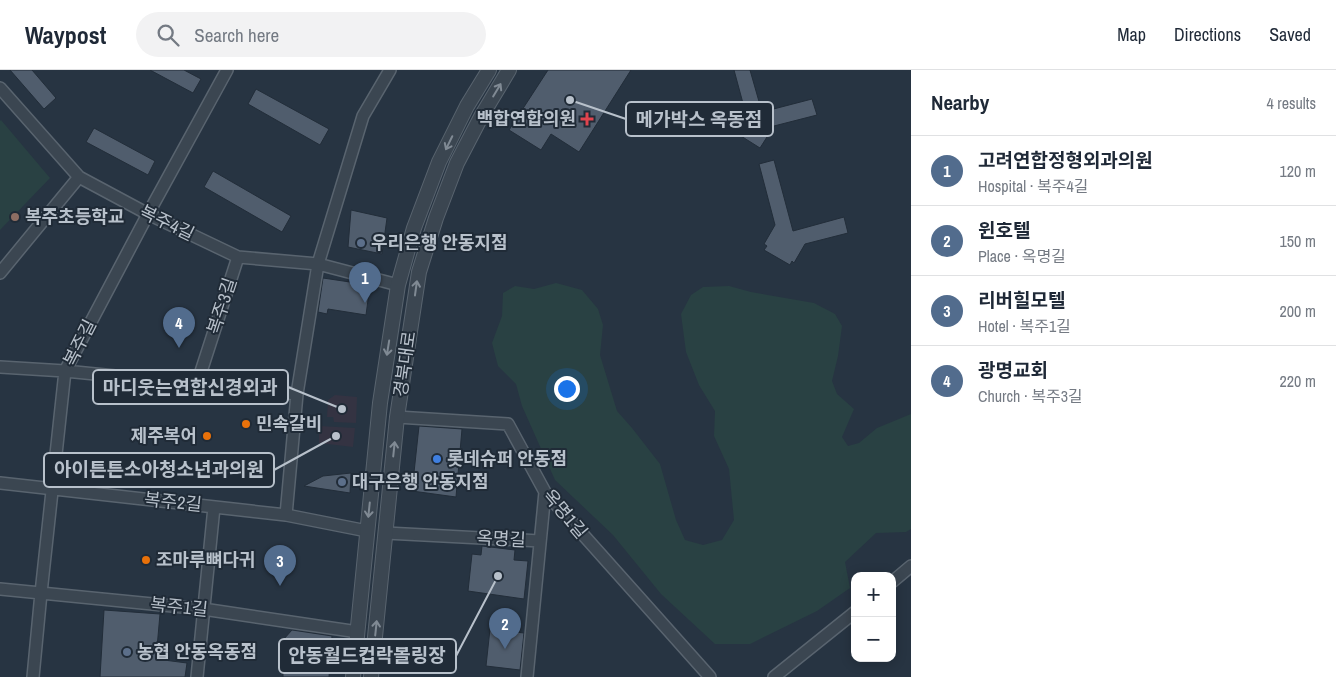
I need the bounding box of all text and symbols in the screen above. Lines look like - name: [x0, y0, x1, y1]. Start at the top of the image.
- search box: [136, 12, 486, 57]
- text: Waypost: [25, 19, 106, 51]
- icon: search: [154, 21, 182, 49]
- text: Search here: [194, 22, 279, 48]
- text: Map: [1117, 22, 1146, 47]
- text: Directions: [1174, 22, 1241, 47]
- text: Saved: [1269, 22, 1311, 47]
- one-way arrow: [493, 84, 503, 98]
- text: Nearby: [931, 88, 989, 117]
- text: 4 results: [1266, 92, 1316, 114]
- callout: 메가박스 옥동점: [626, 102, 773, 136]
- place label: 백합연합의원: [477, 106, 576, 131]
- text: 메가박스 옥동점: [636, 106, 762, 132]
- marker: 백합연합의원: [580, 112, 594, 126]
- one-way arrow: [444, 135, 453, 150]
- text: 고려연합정형외과의원: [978, 147, 1153, 173]
- text: 1: [943, 160, 951, 182]
- text: 120 m: [1280, 160, 1316, 182]
- text: Hospital · 복주4길: [978, 175, 1089, 197]
- street label: 복주4길: [136, 199, 199, 246]
- place label: 복주초등학교: [25, 204, 124, 229]
- marker: 복주초등학교: [9, 211, 21, 223]
- text: 윈호텔: [978, 217, 1030, 243]
- place label: 우리은행 안동지점: [371, 230, 508, 255]
- text: 2: [943, 230, 951, 252]
- text: 150 m: [1280, 230, 1316, 252]
- marker: 우리은행 안동지점: [355, 237, 367, 249]
- text: Place · 옥명길: [978, 245, 1066, 267]
- pin: 1: [349, 262, 381, 303]
- street label: 복주3길: [201, 274, 242, 337]
- one-way arrow: [412, 281, 422, 297]
- text: 리버힐모텔: [978, 287, 1065, 313]
- text: 3: [943, 300, 951, 322]
- text: 200 m: [1280, 300, 1316, 322]
- pin: 4: [163, 307, 195, 348]
- street label: 복주길: [57, 315, 102, 371]
- text: Hotel · 복주1길: [978, 315, 1071, 337]
- street label: 경북대로: [388, 329, 421, 398]
- one-way arrow: [383, 340, 393, 356]
- text: 광명교회: [978, 357, 1048, 383]
- callout: 마디웃는연합신경외과: [93, 370, 288, 404]
- text: 4: [943, 370, 951, 392]
- text: 220 m: [1280, 370, 1316, 392]
- text: 마디웃는연합신경외과: [103, 374, 278, 400]
- your location: [554, 376, 580, 402]
- text: Church · 복주3길: [978, 385, 1083, 407]
- place label: 민속갈비: [256, 411, 322, 436]
- marker: 민속갈비: [240, 418, 252, 430]
- place label: 제주복어: [131, 423, 197, 448]
- marker: 제주복어: [201, 430, 213, 442]
- one-way arrow: [389, 442, 399, 458]
- place label: 롯데슈퍼 안동점: [447, 446, 567, 471]
- callout: 아이튼튼소아청소년과의원: [44, 453, 274, 487]
- marker: 롯데슈퍼 안동점: [431, 453, 443, 465]
- text: 아이튼튼소아청소년과의원: [54, 456, 264, 482]
- place label: 대구은행 안동지점: [352, 469, 489, 494]
- marker: 대구은행 안동지점: [336, 476, 348, 488]
- street label: 옥명1길: [537, 483, 594, 544]
- street label: 복주2길: [143, 486, 203, 517]
- one-way arrow: [364, 501, 374, 517]
- street label: 옥명길: [476, 525, 526, 552]
- pin: 3: [264, 545, 296, 586]
- place label: 조마루뼈다귀: [156, 547, 255, 572]
- marker: 조마루뼈다귀: [140, 554, 152, 566]
- map controls: [851, 572, 896, 662]
- button: +: [851, 572, 896, 617]
- street label: 복주1길: [149, 591, 209, 622]
- pin: 2: [489, 608, 521, 649]
- button: −: [851, 617, 896, 662]
- one-way arrow: [371, 621, 381, 637]
- place label: 농협 안동옥동점: [137, 639, 257, 664]
- callout: 안동월드컵락볼링장: [279, 639, 456, 673]
- text: 안동월드컵락볼링장: [288, 642, 446, 668]
- marker: 농협 안동옥동점: [121, 646, 133, 658]

